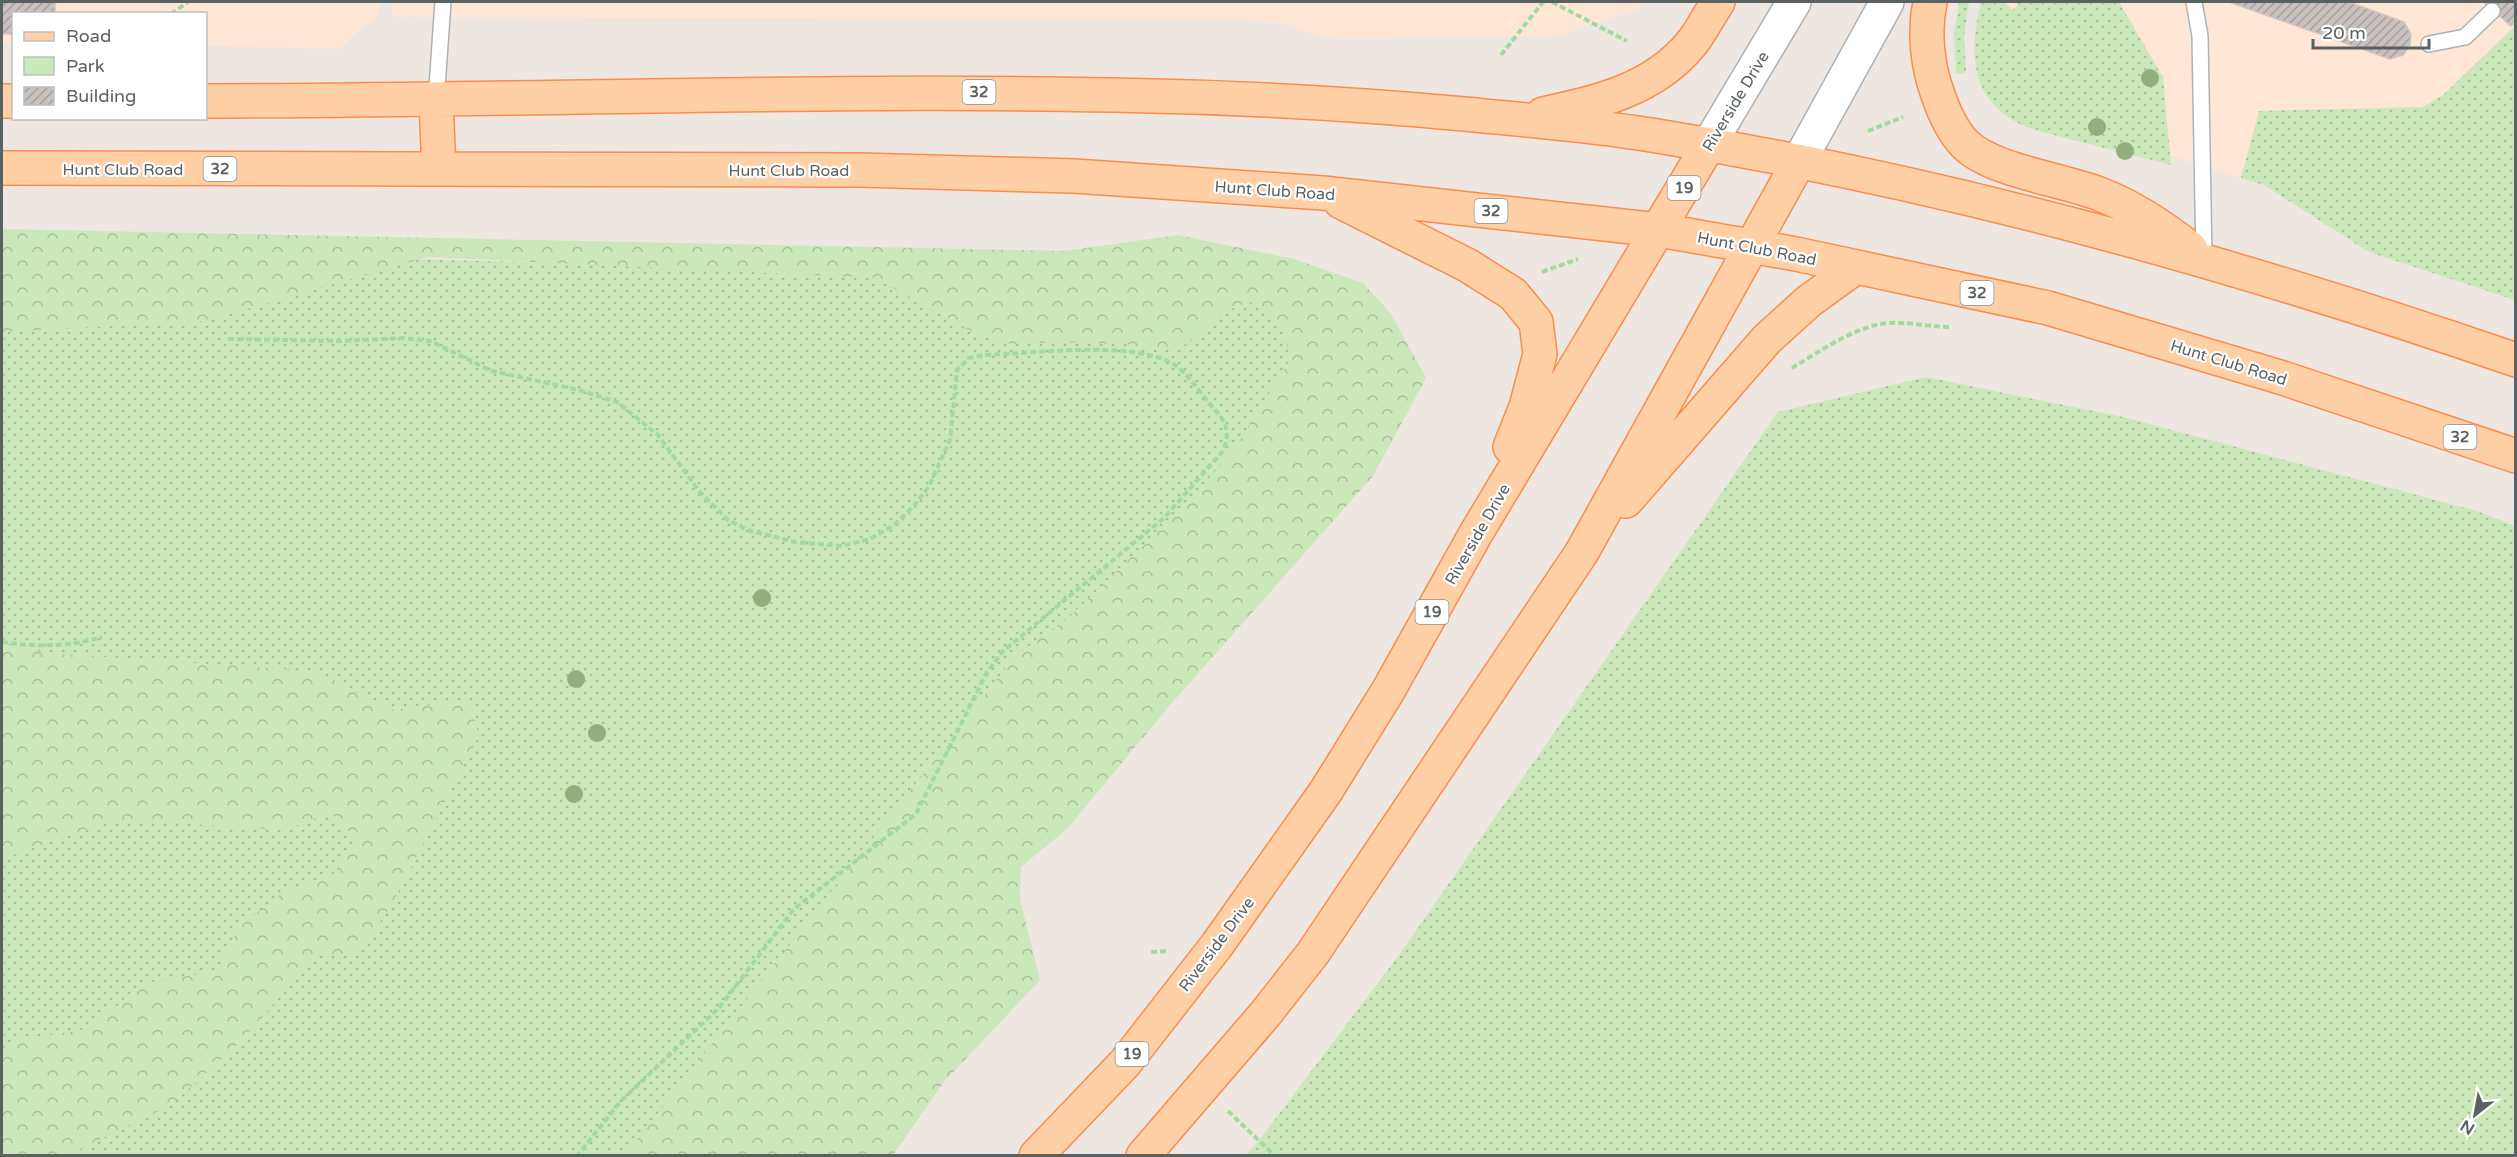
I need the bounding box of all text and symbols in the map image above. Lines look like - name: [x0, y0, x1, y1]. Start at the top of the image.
- legend: [12, 12, 207, 120]
- scale bar: [2313, 12, 2428, 50]
- text: 20 m: [2322, 22, 2366, 44]
- text: Road: [66, 25, 111, 47]
- street label: Riverside Drive: [1698, 48, 1774, 155]
- text: Park: [66, 55, 105, 77]
- road number: 32: [962, 80, 996, 104]
- text: Building: [66, 85, 136, 107]
- road number: 32: [204, 157, 236, 181]
- street label: Hunt Club Road: [63, 160, 183, 180]
- street label: Hunt Club Road: [729, 161, 849, 181]
- road number: 19: [1668, 176, 1700, 200]
- street label: Hunt Club Road: [1214, 177, 1336, 205]
- road number: 32: [1474, 199, 1508, 223]
- street label: Hunt Club Road: [1696, 228, 1818, 270]
- road number: 32: [1960, 281, 1994, 305]
- street label: Hunt Club Road: [2168, 336, 2289, 390]
- road number: 32: [2444, 425, 2476, 449]
- street label: Riverside Drive: [1441, 480, 1515, 589]
- road number: 19: [1416, 600, 1448, 624]
- street label: Riverside Drive: [1175, 893, 1259, 996]
- road number: 19: [1116, 1042, 1148, 1066]
- north arrow: [2445, 1085, 2505, 1145]
- text: N: [2457, 1115, 2478, 1139]

